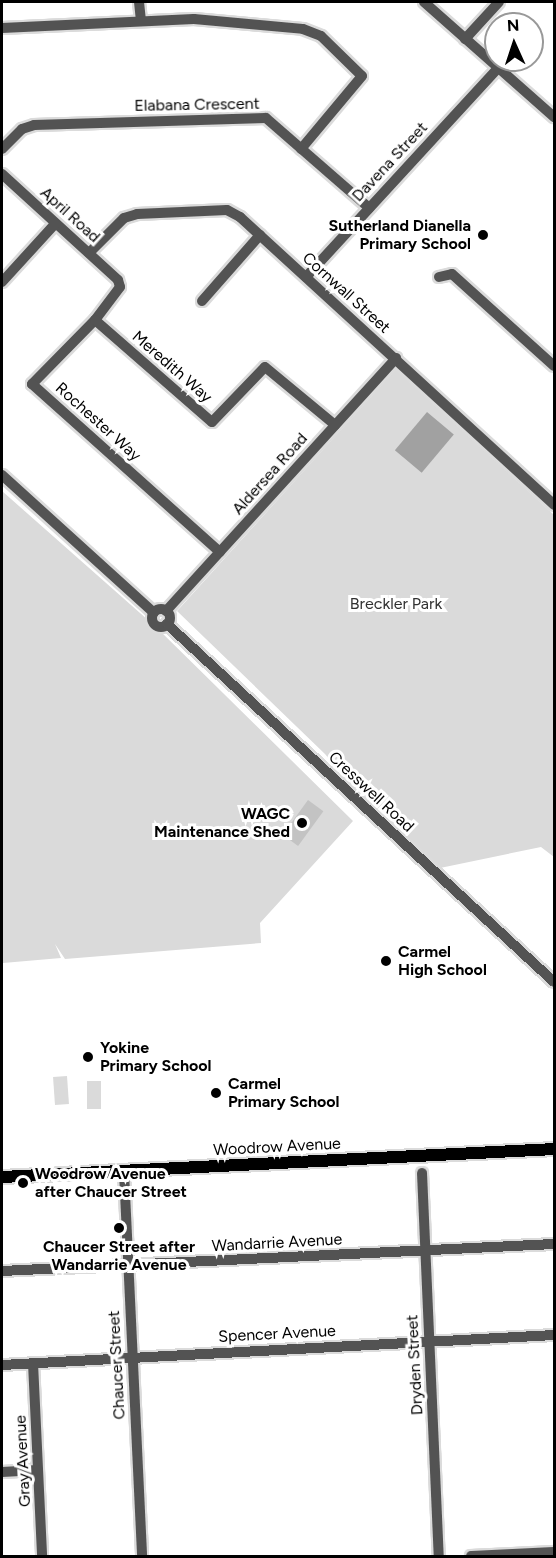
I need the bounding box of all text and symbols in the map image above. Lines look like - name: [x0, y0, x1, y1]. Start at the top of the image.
- north arrow: [484, 12, 544, 72]
- text: N: [506, 16, 520, 35]
- street label: Elabana Crescent: [134, 94, 260, 116]
- street label: Davena Street: [348, 118, 432, 206]
- street label: April Road: [36, 183, 104, 247]
- place label: Sutherland Dianella Primary School: [329, 216, 471, 254]
- marker: Sutherland Dianella Primary School: [476, 228, 490, 242]
- street label: Cornwall Street: [298, 249, 394, 337]
- street label: Meredith Way: [128, 327, 216, 407]
- street label: Rochester Way: [51, 379, 145, 465]
- street label: Aldersea Road: [228, 429, 312, 519]
- park label: Breckler Park: [350, 594, 442, 614]
- street label: Cresswell Road: [324, 748, 418, 836]
- place label: WAGC Maintenance Shed: [154, 804, 290, 842]
- marker: WAGC Maintenance Shed: [295, 816, 309, 830]
- place label: Carmel High School: [398, 942, 487, 980]
- marker: Carmel High School: [379, 954, 393, 968]
- place label: Yokine Primary School: [100, 1038, 212, 1076]
- marker: Yokine Primary School: [81, 1050, 95, 1064]
- place label: Carmel Primary School: [228, 1074, 340, 1112]
- marker: Carmel Primary School: [209, 1086, 223, 1100]
- street label: Woodrow Avenue: [213, 1134, 341, 1160]
- place label: Woodrow Avenue after Chaucer Street: [35, 1164, 187, 1202]
- marker: Woodrow Avenue after Chaucer Street: [16, 1176, 30, 1190]
- marker: Chaucer Street after Wandarrie Avenue: [112, 1221, 126, 1235]
- street label: Wandarrie Avenue: [211, 1230, 343, 1256]
- place label: Chaucer Street after Wandarrie Avenue: [43, 1237, 195, 1275]
- street label: Chaucer Street: [105, 1310, 129, 1420]
- street label: Dryden Street: [403, 1314, 427, 1416]
- street label: Spencer Avenue: [218, 1321, 336, 1347]
- street label: Gray Avenue: [11, 1415, 35, 1507]

